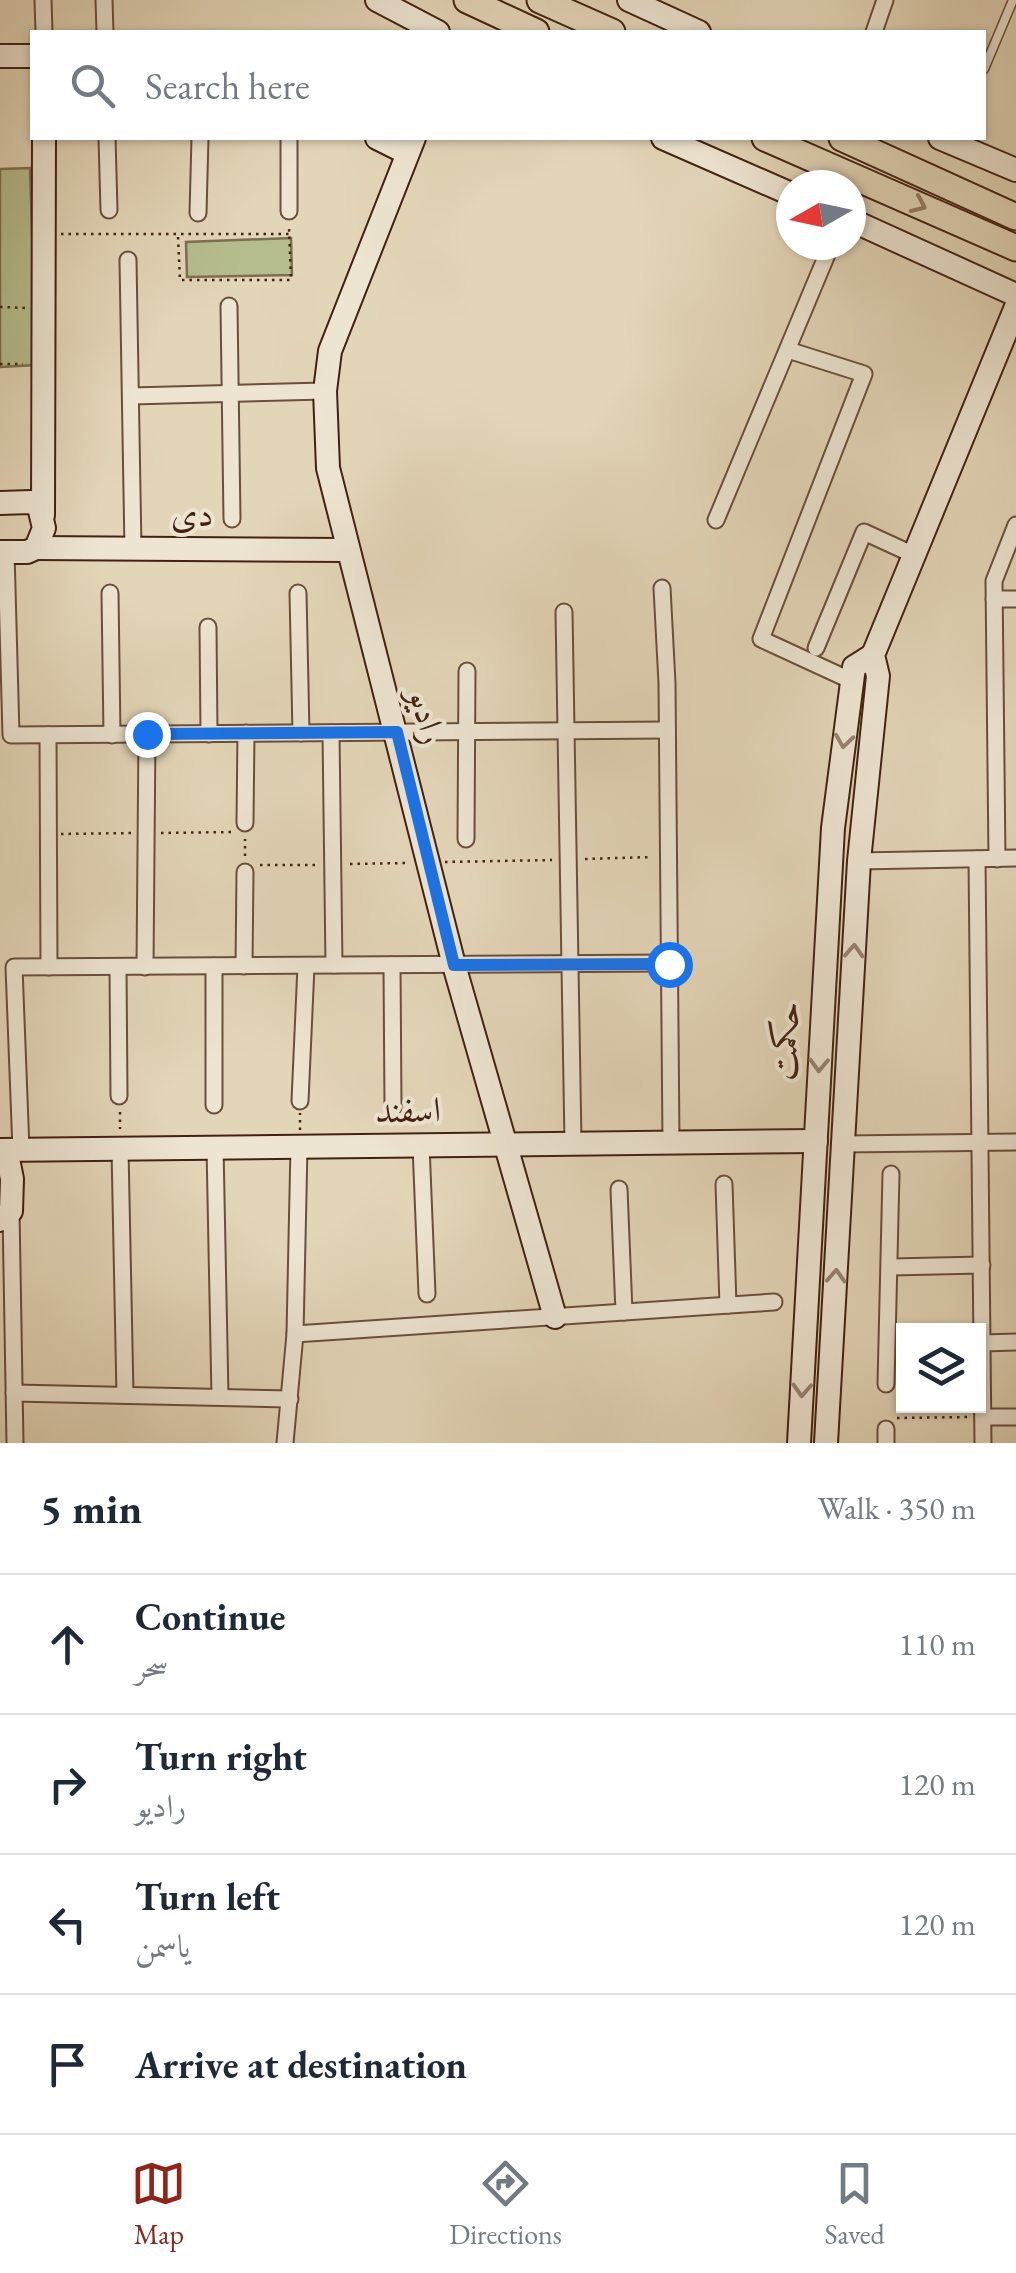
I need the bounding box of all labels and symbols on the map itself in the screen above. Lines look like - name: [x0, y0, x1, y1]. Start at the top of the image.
- north arrow: [776, 170, 866, 260]
- one-way arrow: [909, 193, 927, 213]
- street label: دی: [171, 491, 213, 536]
- street label: رادیو: [399, 680, 457, 749]
- route end: [125, 712, 171, 758]
- one-way arrow: [835, 733, 856, 750]
- route start: [647, 942, 693, 988]
- one-way arrow: [843, 943, 864, 959]
- street label: حکمت: [760, 1000, 809, 1082]
- one-way arrow: [808, 1057, 829, 1073]
- street label: اسفند: [375, 1086, 441, 1133]
- one-way arrow: [825, 1267, 846, 1283]
- one-way arrow: [792, 1382, 813, 1398]

